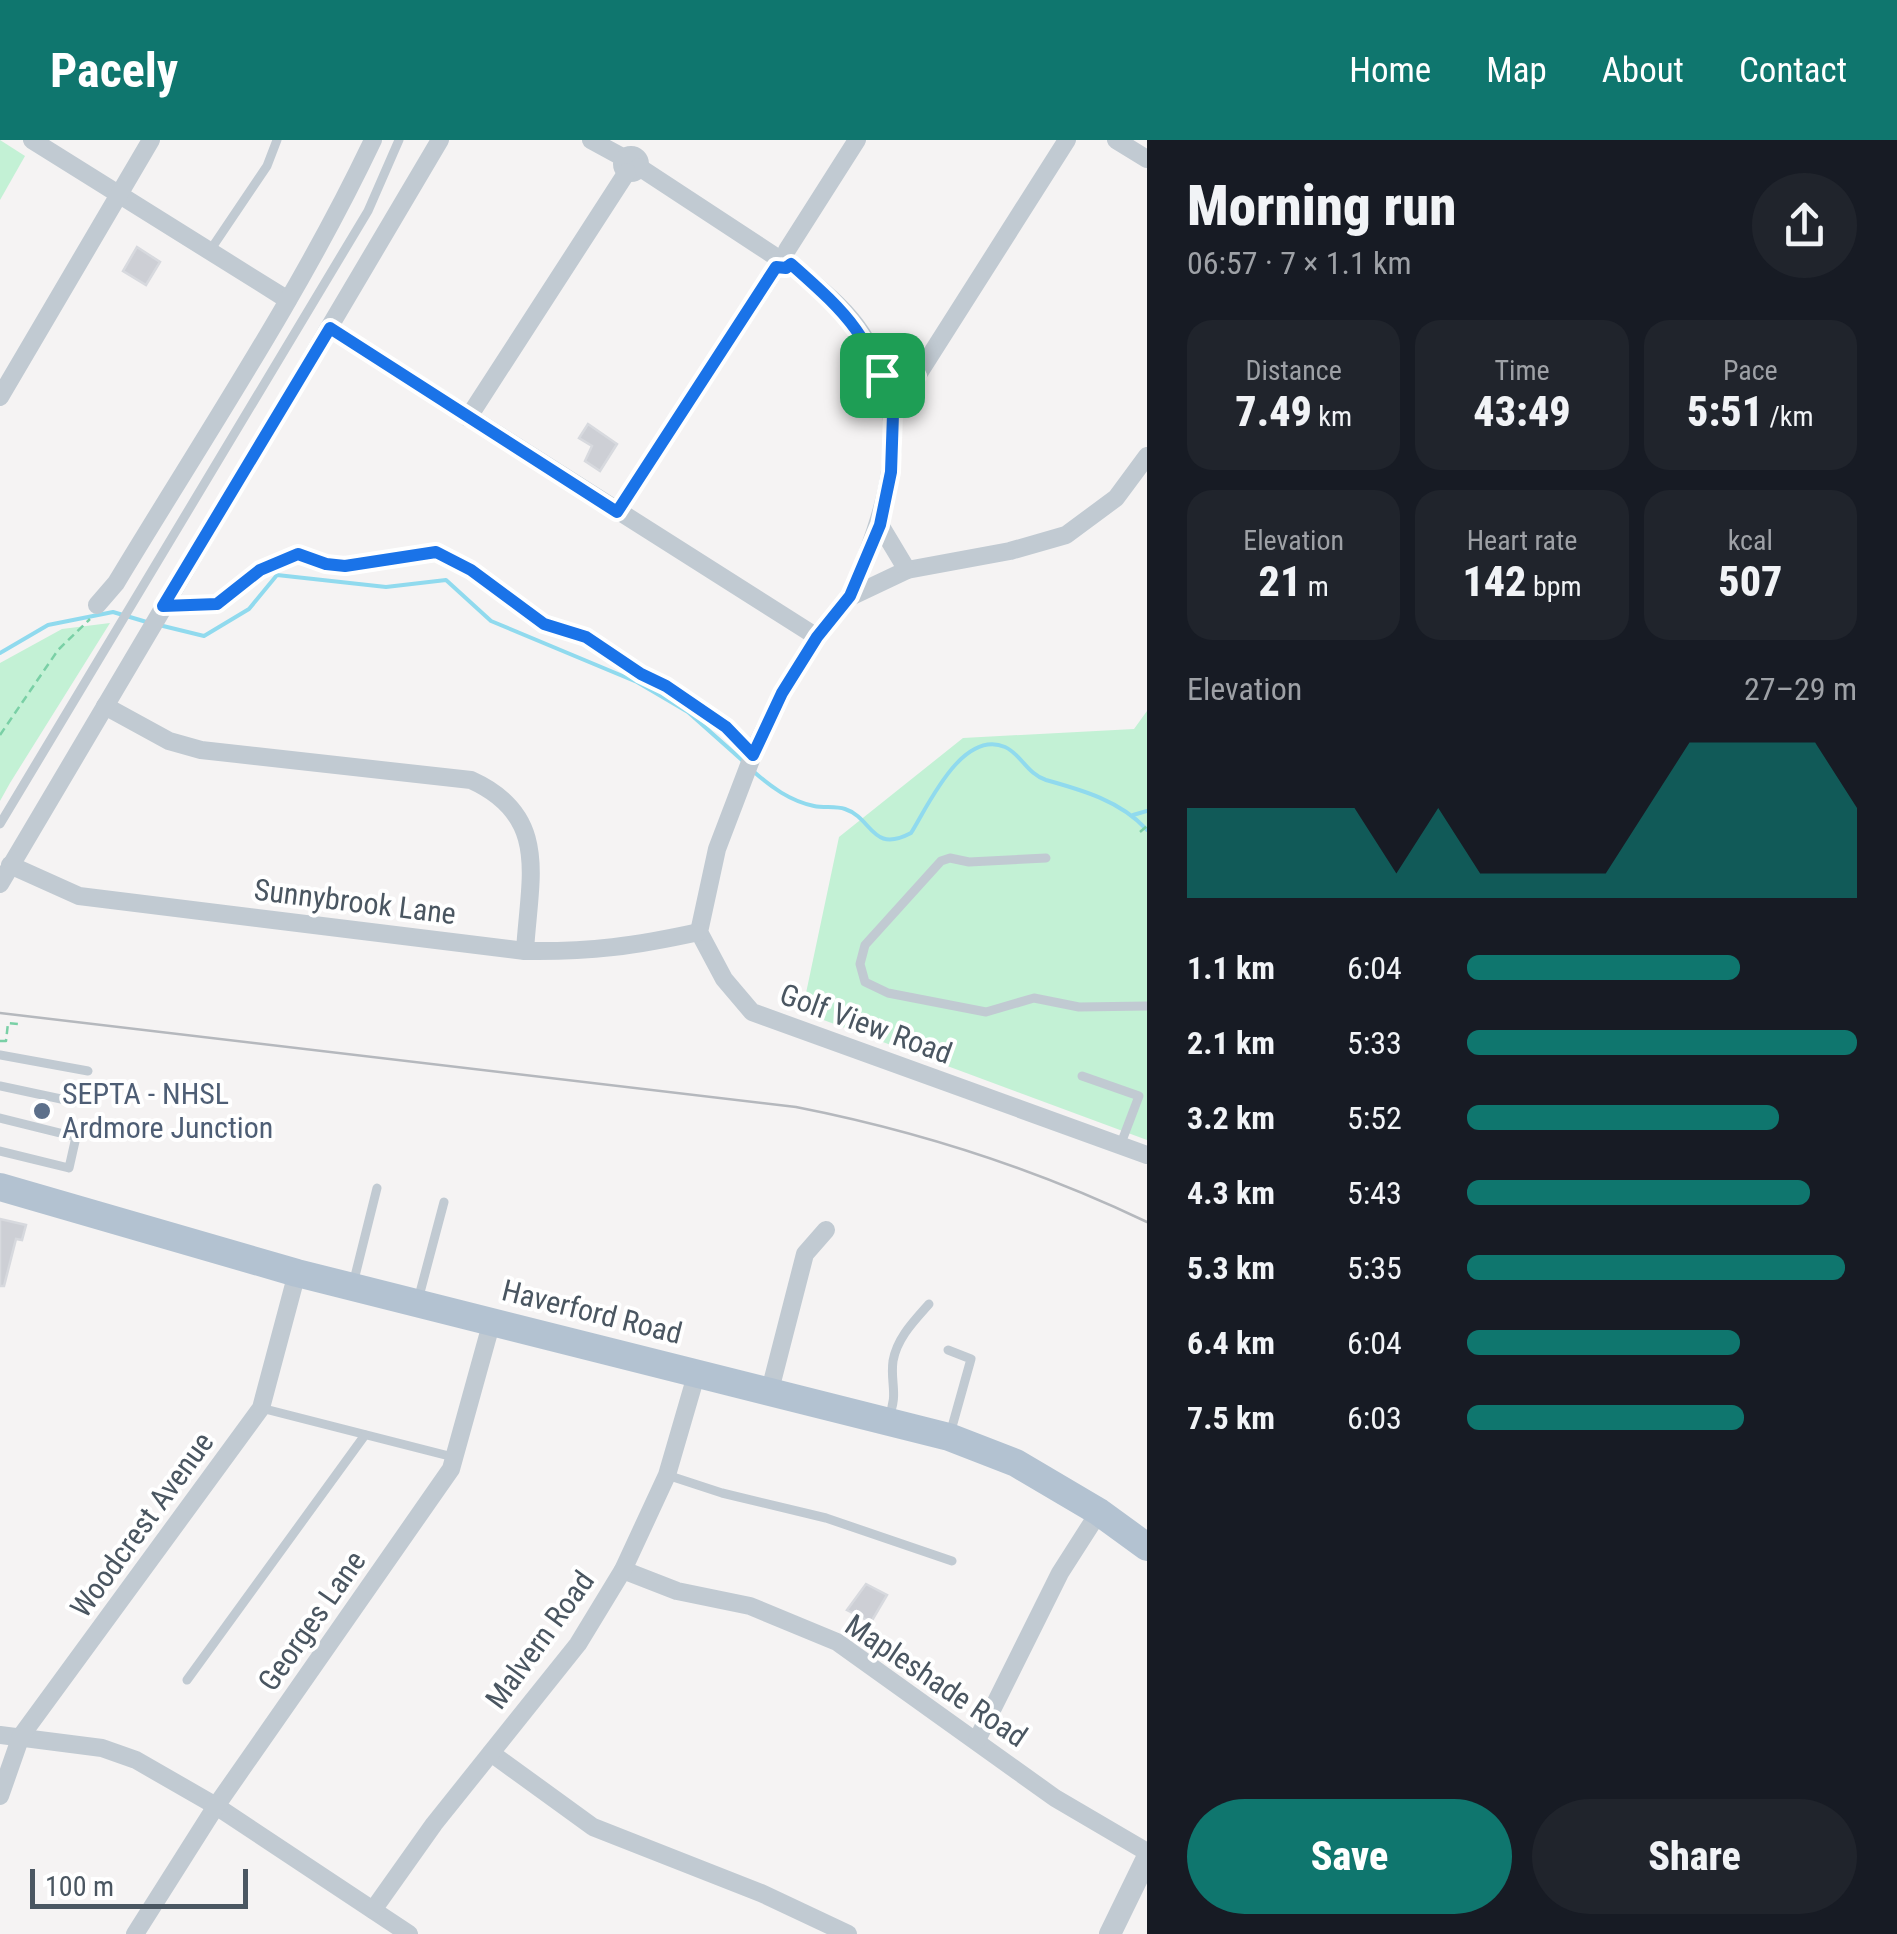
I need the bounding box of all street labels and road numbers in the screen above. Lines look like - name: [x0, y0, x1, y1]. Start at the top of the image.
- street label: Sunnybrook Lane: [252, 872, 458, 931]
- street label: Golf View Road: [775, 976, 957, 1071]
- street label: Haverford Road: [499, 1272, 686, 1351]
- street label: Woodcrest Avenue: [63, 1425, 220, 1624]
- street label: Georges Lane: [251, 1544, 372, 1697]
- street label: Malvern Road: [478, 1564, 601, 1715]
- street label: Mapleshade Road: [839, 1607, 1034, 1754]

